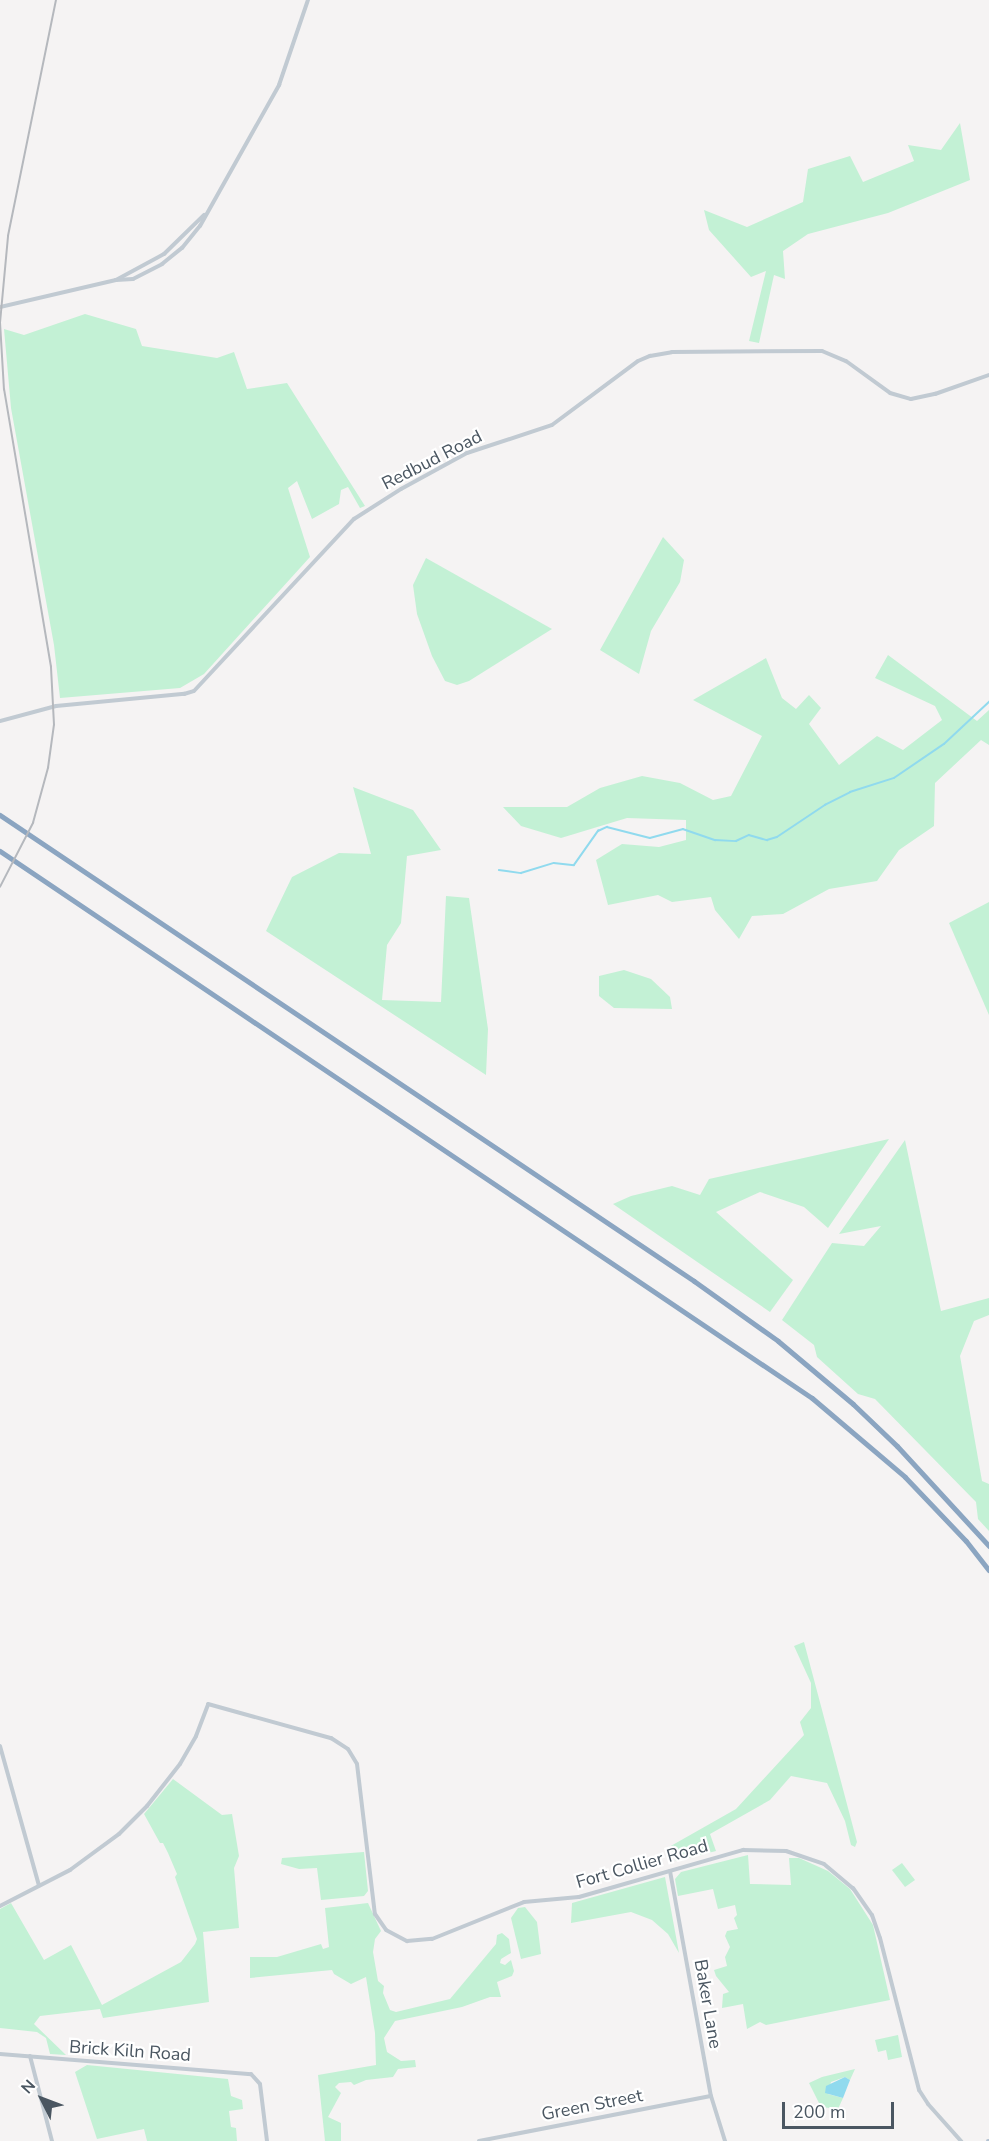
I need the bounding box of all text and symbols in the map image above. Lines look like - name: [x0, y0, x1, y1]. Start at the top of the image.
- street label: Redbud Road: [378, 426, 486, 494]
- street label: Fort Collier Road: [574, 1835, 710, 1893]
- street label: Baker Lane: [690, 1958, 726, 2050]
- street label: Brick Kiln Road: [68, 2036, 192, 2066]
- north arrow: [12, 2069, 72, 2129]
- text: N: [16, 2075, 41, 2099]
- street label: Green Street: [540, 2085, 644, 2125]
- scale bar: [785, 2090, 898, 2128]
- text: 200 m: [793, 2100, 845, 2124]

